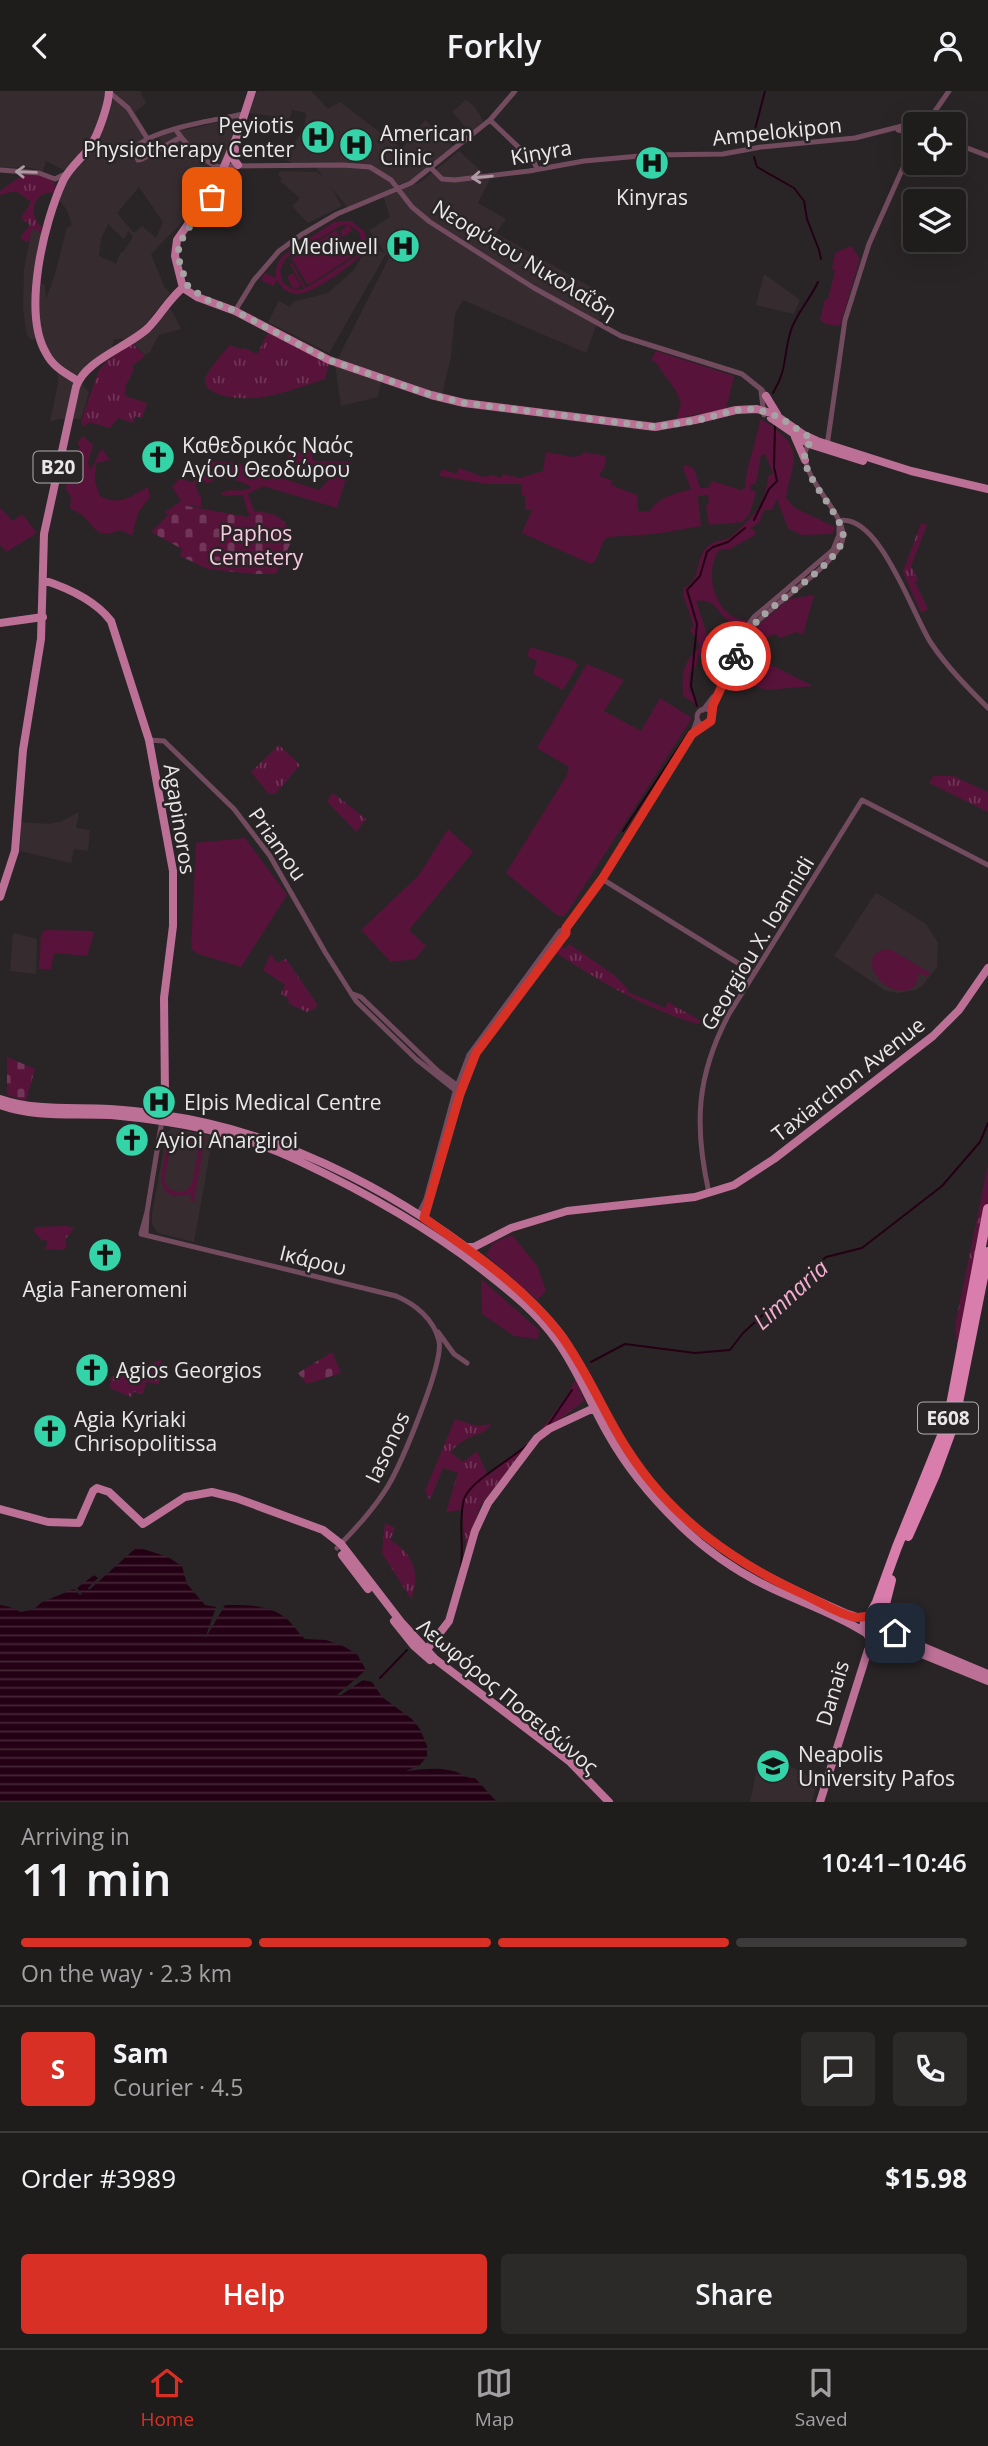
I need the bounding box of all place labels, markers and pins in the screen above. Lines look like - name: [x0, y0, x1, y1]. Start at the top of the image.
- place label: Peyiotis Physiotherapy Center: [83, 111, 294, 163]
- hospital icon: Peyiotis Physiotherapy Center: [299, 118, 337, 156]
- place label: American Clinic: [380, 119, 473, 171]
- hospital icon: American Clinic: [337, 126, 375, 164]
- hospital icon: Kinyras: [633, 144, 671, 182]
- pin: [182, 167, 242, 227]
- place label: Kinyras: [616, 183, 688, 211]
- hospital icon: Mediwell: [384, 227, 422, 265]
- place label: Mediwell: [291, 232, 378, 260]
- place label: Καθεδρικός Ναός Αγίου Θεοδώρου: [182, 431, 353, 483]
- church icon: Καθεδρικός Ναός Αγίου Θεοδώρου: [139, 438, 177, 476]
- hospital icon: Elpis Medical Centre: [140, 1083, 178, 1121]
- place label: Elpis Medical Centre: [184, 1088, 382, 1116]
- church icon: Ayioi Anargiroi: [113, 1121, 151, 1159]
- place label: Ayioi Anargiroi: [156, 1126, 298, 1154]
- church icon: Agia Faneromeni: [86, 1236, 124, 1274]
- place label: Agia Faneromeni: [23, 1275, 187, 1303]
- church icon: Agios Georgios: [73, 1351, 111, 1389]
- place label: Agios Georgios: [116, 1356, 262, 1384]
- place label: Agia Kyriaki Chrisopolitissa: [74, 1405, 217, 1457]
- church icon: Agia Kyriaki Chrisopolitissa: [31, 1412, 69, 1450]
- pin: [865, 1603, 925, 1663]
- place label: Neapolis University Pafos: [798, 1740, 955, 1792]
- school or university icon: Neapolis University Pafos: [754, 1747, 792, 1785]

